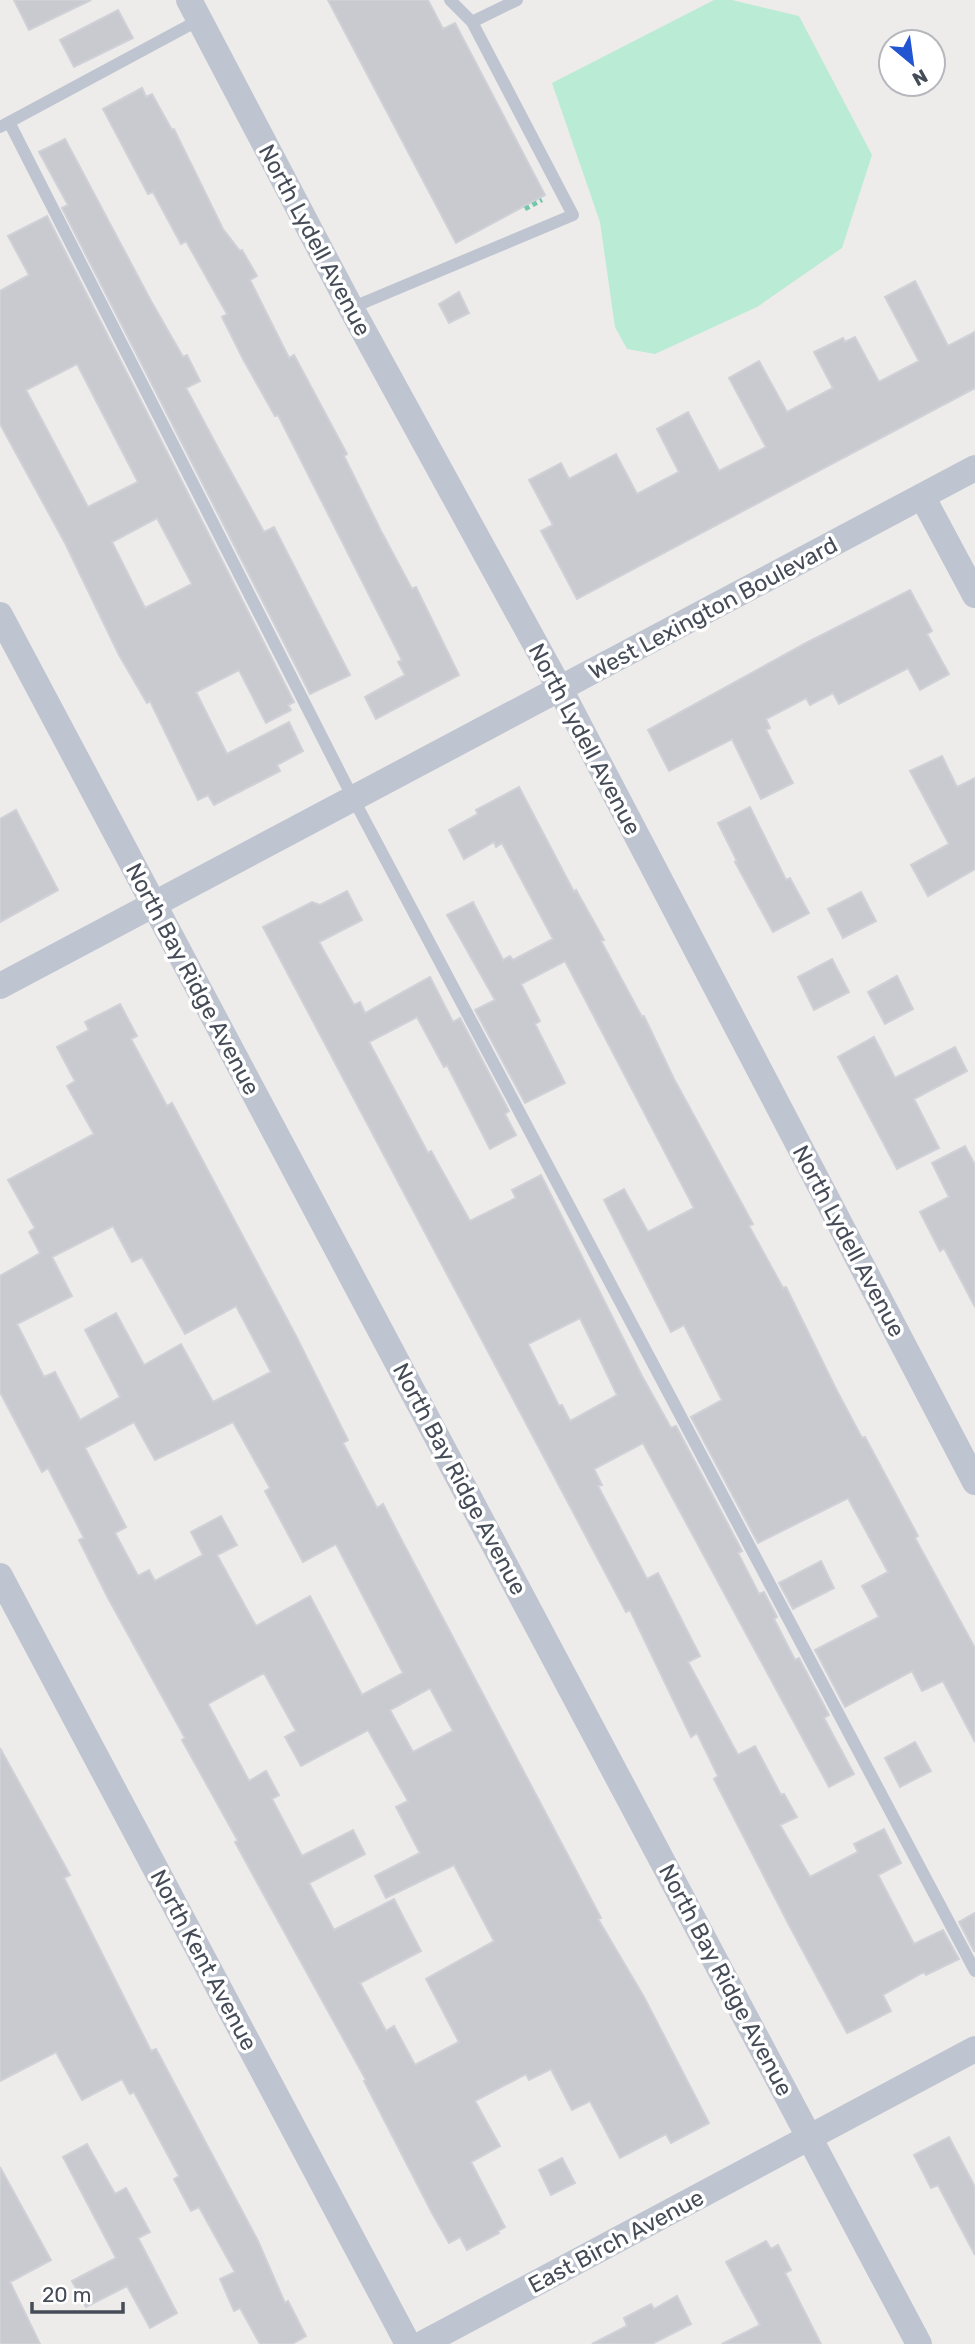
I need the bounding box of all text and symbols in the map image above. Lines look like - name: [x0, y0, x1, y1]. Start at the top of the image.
- north arrow: [877, 28, 947, 98]
- text: N: [908, 64, 932, 91]
- street label: North Lydell Avenue: [253, 139, 377, 341]
- street label: West Lexington Boulevard: [584, 530, 842, 686]
- street label: North Lydell Avenue: [523, 638, 647, 840]
- street label: North Bay Ridge Avenue: [120, 858, 266, 1100]
- street label: North Lydell Avenue: [787, 1140, 911, 1342]
- street label: North Bay Ridge Avenue: [387, 1358, 533, 1600]
- street label: North Bay Ridge Avenue: [653, 1859, 799, 2101]
- street label: North Kent Avenue: [144, 1865, 264, 2055]
- street label: East Birch Avenue: [523, 2183, 709, 2299]
- scale bar: [32, 2270, 122, 2314]
- text: 20 m: [42, 2282, 91, 2307]

